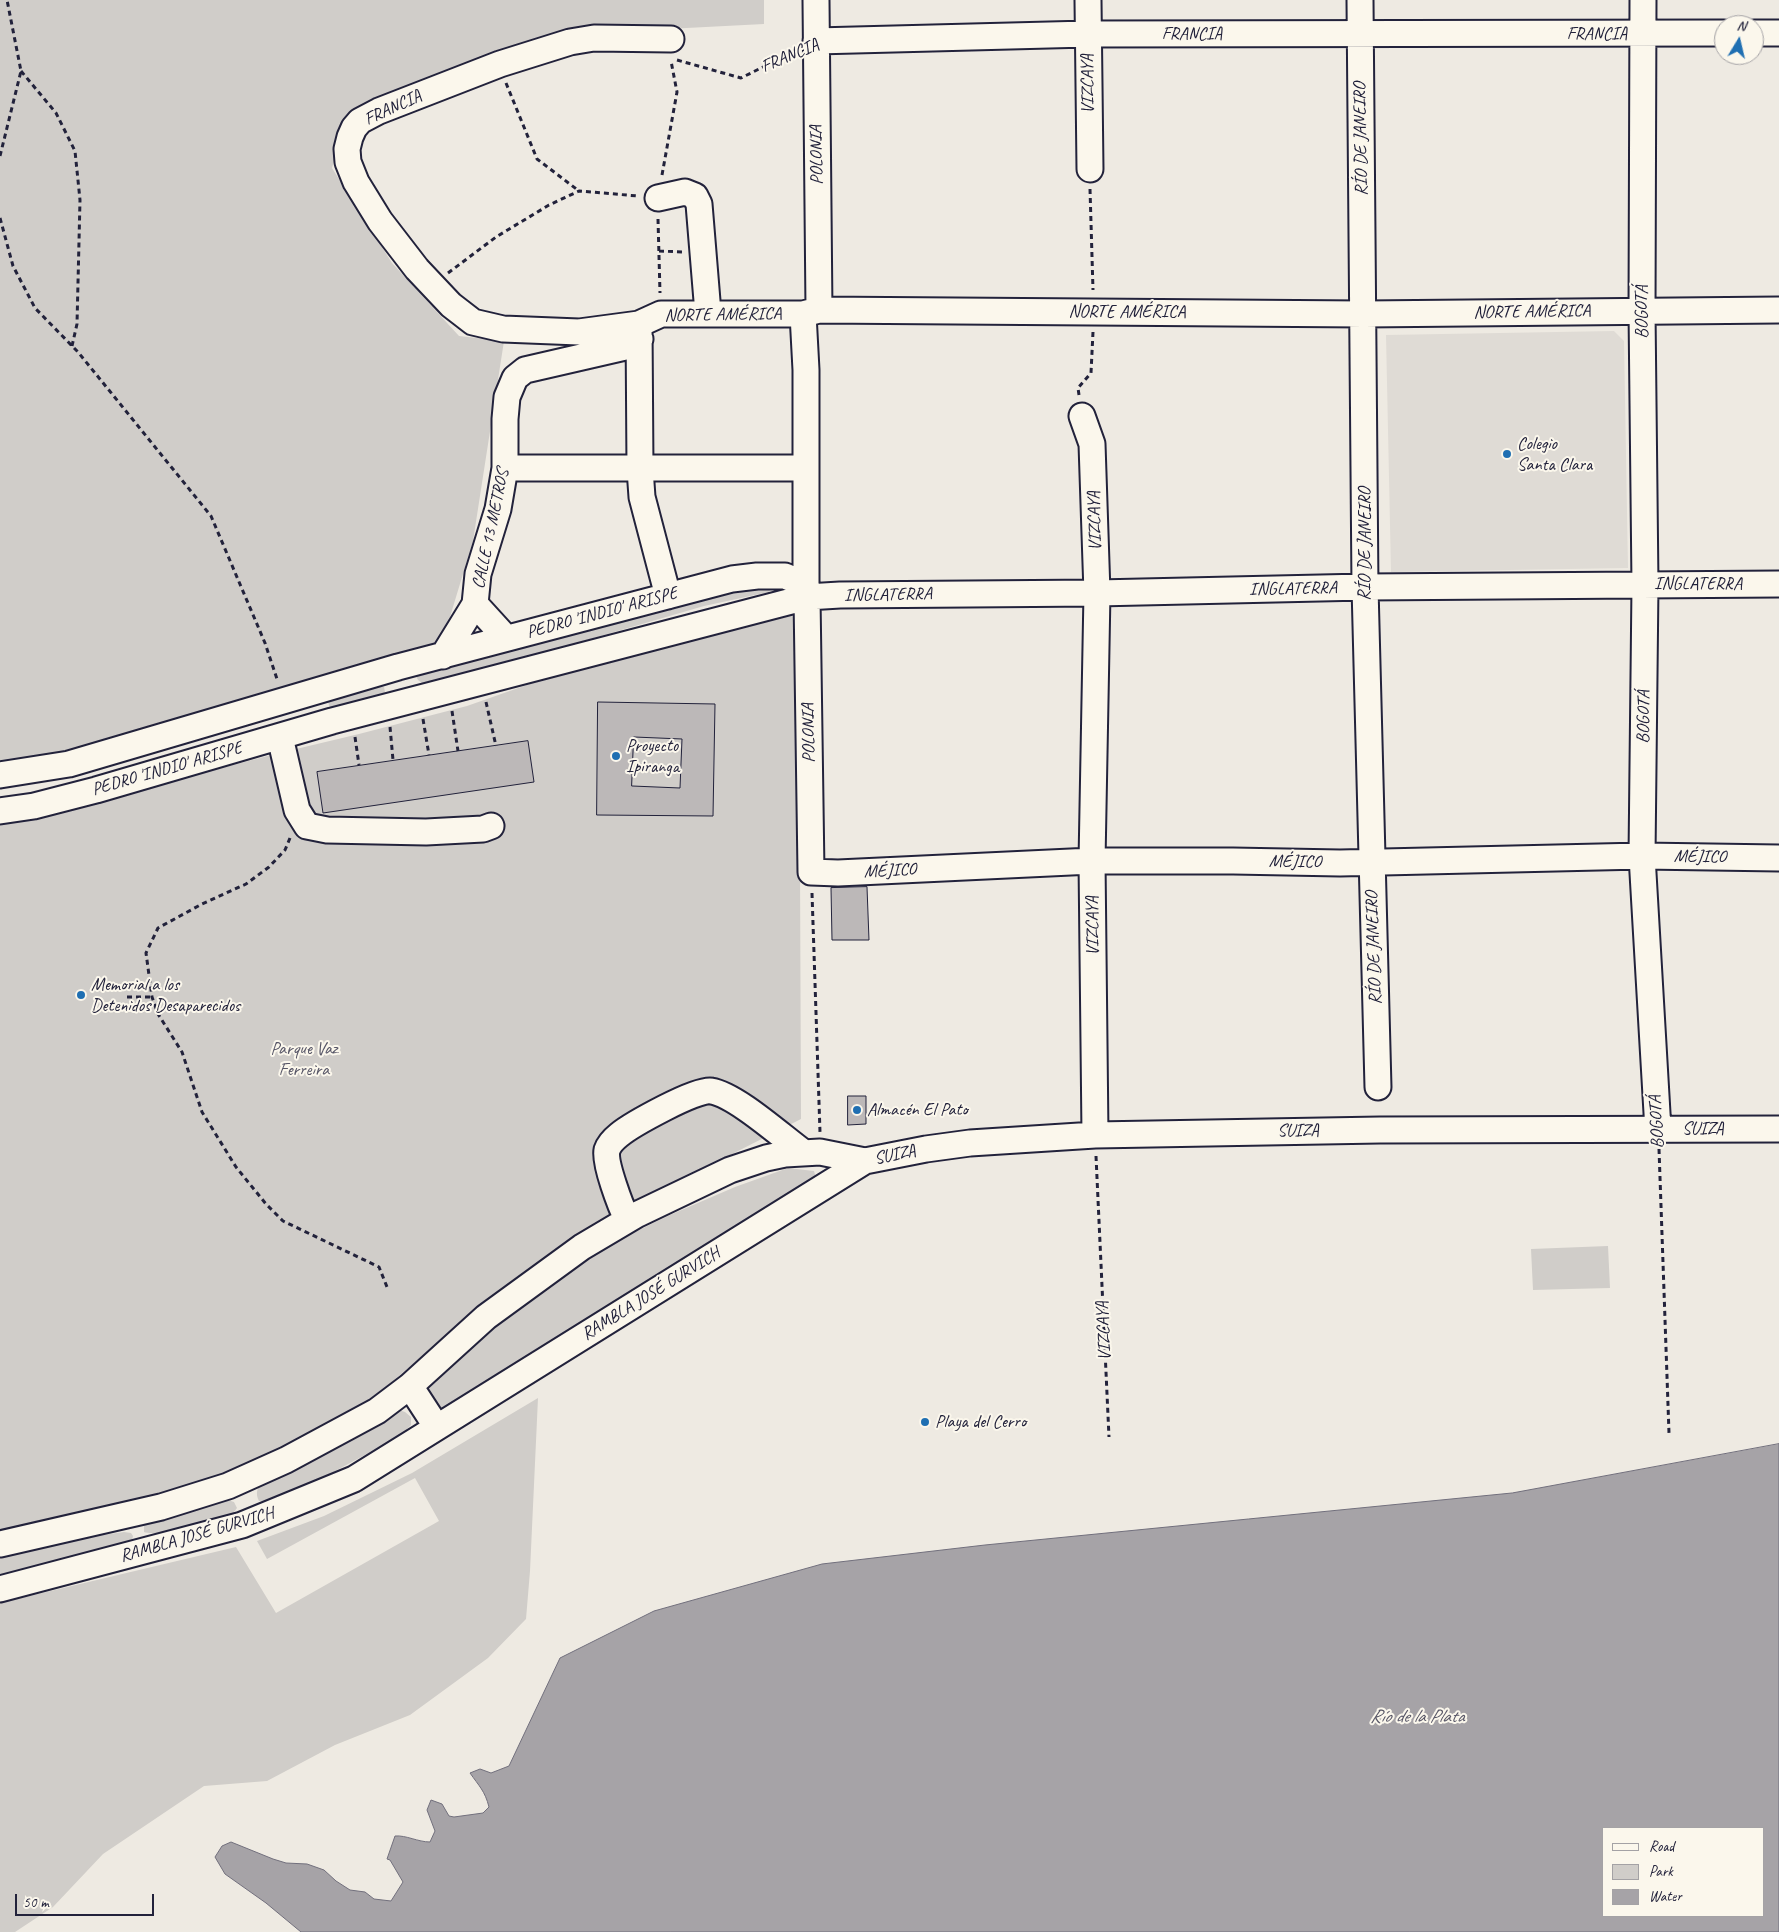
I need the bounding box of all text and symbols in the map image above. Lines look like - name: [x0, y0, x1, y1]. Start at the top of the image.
- north arrow: [1714, 15, 1764, 65]
- text: N: [1736, 17, 1747, 35]
- street label: FRANCIA: [1162, 23, 1222, 45]
- street label: FRANCIA: [1567, 23, 1627, 45]
- street label: FRANCIA: [758, 34, 822, 78]
- street label: VIZCAYA: [1077, 54, 1099, 114]
- street label: RÍO DE JANEIRO: [1349, 82, 1373, 196]
- street label: FRANCIA: [361, 85, 425, 131]
- street label: POLONIA: [806, 125, 828, 185]
- street label: BOGOTÁ: [1631, 285, 1653, 339]
- street label: NORTE AMÉRICA: [1473, 300, 1591, 324]
- street label: NORTE AMÉRICA: [1068, 301, 1186, 323]
- street label: NORTE AMÉRICA: [664, 303, 782, 327]
- place label: Colegio Santa Clara: [1517, 433, 1592, 476]
- marker: Colegio Santa Clara: [1501, 448, 1513, 460]
- street label: CALLE 13 METROS: [468, 467, 514, 591]
- street label: RÍO DE JANEIRO: [1354, 487, 1376, 601]
- street label: VIZCAYA: [1083, 491, 1107, 551]
- street label: INGLATERRA: [1654, 573, 1742, 595]
- street label: INGLATERRA: [1249, 577, 1337, 601]
- street label: PEDRO 'INDIO' ARISPE: [524, 582, 680, 644]
- street label: INGLATERRA: [844, 583, 932, 607]
- street label: BOGOTÁ: [1633, 690, 1655, 744]
- street label: POLONIA: [798, 703, 820, 763]
- place label: Proyecto Ipiranga: [626, 735, 679, 778]
- street label: PEDRO 'INDIO' ARISPE: [89, 737, 245, 801]
- marker: Proyecto Ipiranga: [610, 750, 622, 762]
- street label: MÉJICO: [1674, 846, 1726, 868]
- street label: MÉJICO: [1269, 851, 1321, 873]
- street label: MÉJICO: [863, 859, 917, 883]
- street label: RÍO DE JANEIRO: [1361, 891, 1387, 1005]
- street label: VIZCAYA: [1082, 896, 1104, 956]
- place label: Memorial a los Detenidos Desaparecidos: [91, 974, 240, 1016]
- marker: Memorial a los Detenidos Desaparecidos: [75, 989, 87, 1001]
- park label: Parque Vaz Ferreira: [270, 1038, 338, 1080]
- street label: BOGOTÁ: [1645, 1095, 1669, 1149]
- place label: Almacén El Pato: [867, 1099, 968, 1121]
- marker: Almacén El Pato: [851, 1104, 863, 1116]
- street label: SUIZA: [1682, 1118, 1724, 1140]
- street label: SUIZA: [1277, 1120, 1319, 1142]
- street label: SUIZA: [872, 1140, 918, 1170]
- street label: RAMBLA JOSÉ GURVICH: [578, 1243, 724, 1345]
- street label: VIZCAYA: [1092, 1301, 1116, 1361]
- place label: Playa del Cerro: [935, 1411, 1026, 1433]
- marker: Playa del Cerro: [919, 1416, 931, 1428]
- street label: RAMBLA JOSÉ GURVICH: [118, 1503, 276, 1567]
- water label: Río de la Plata: [1370, 1706, 1464, 1728]
- legend: [1602, 1827, 1764, 1917]
- text: Road: [1649, 1837, 1674, 1856]
- text: Park: [1649, 1862, 1673, 1881]
- scale bar: [18, 1884, 156, 1916]
- text: Water: [1649, 1887, 1682, 1906]
- text: 50 m: [23, 1893, 49, 1912]

